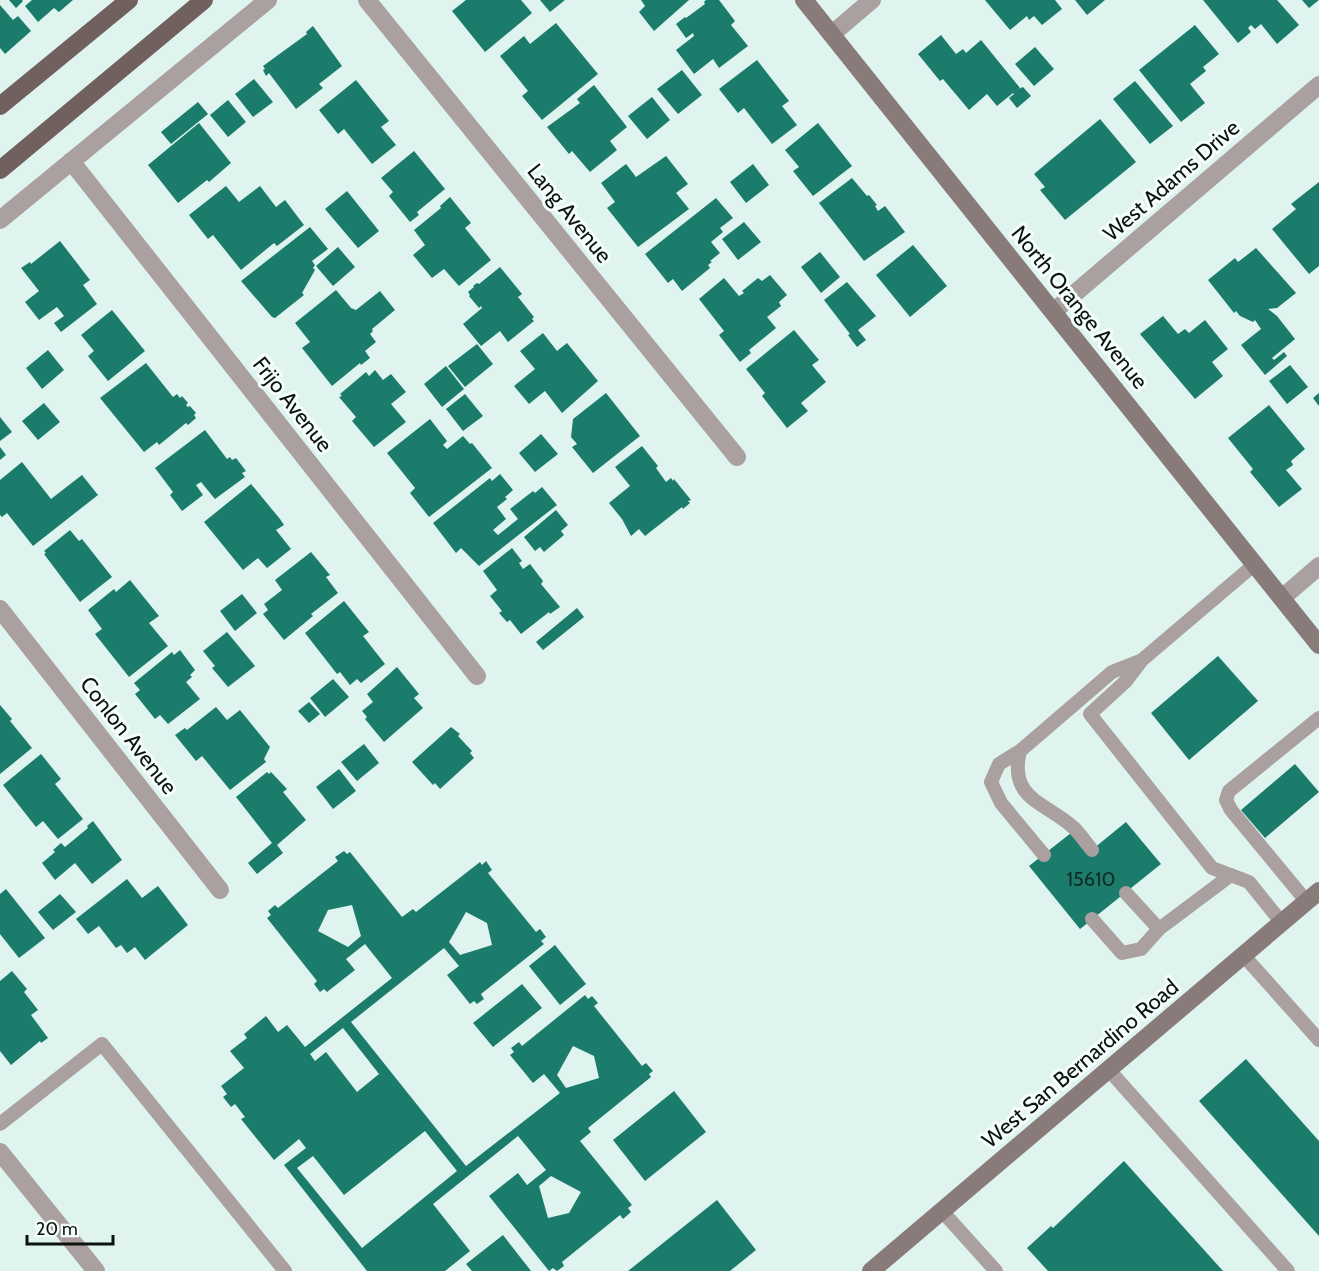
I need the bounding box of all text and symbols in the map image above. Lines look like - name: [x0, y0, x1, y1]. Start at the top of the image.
- street label: West Adams Drive: [1098, 114, 1245, 247]
- street label: Lang Avenue: [521, 158, 618, 268]
- street label: North Orange Avenue: [1006, 220, 1154, 394]
- street label: Frijo Avenue: [247, 351, 338, 457]
- street label: Conlon Avenue: [74, 671, 183, 800]
- house number: 15610: [1066, 867, 1116, 891]
- street label: West San Bernardino Road: [977, 973, 1184, 1153]
- scale bar: [27, 1208, 112, 1246]
- text: 20 m: [36, 1218, 78, 1240]

